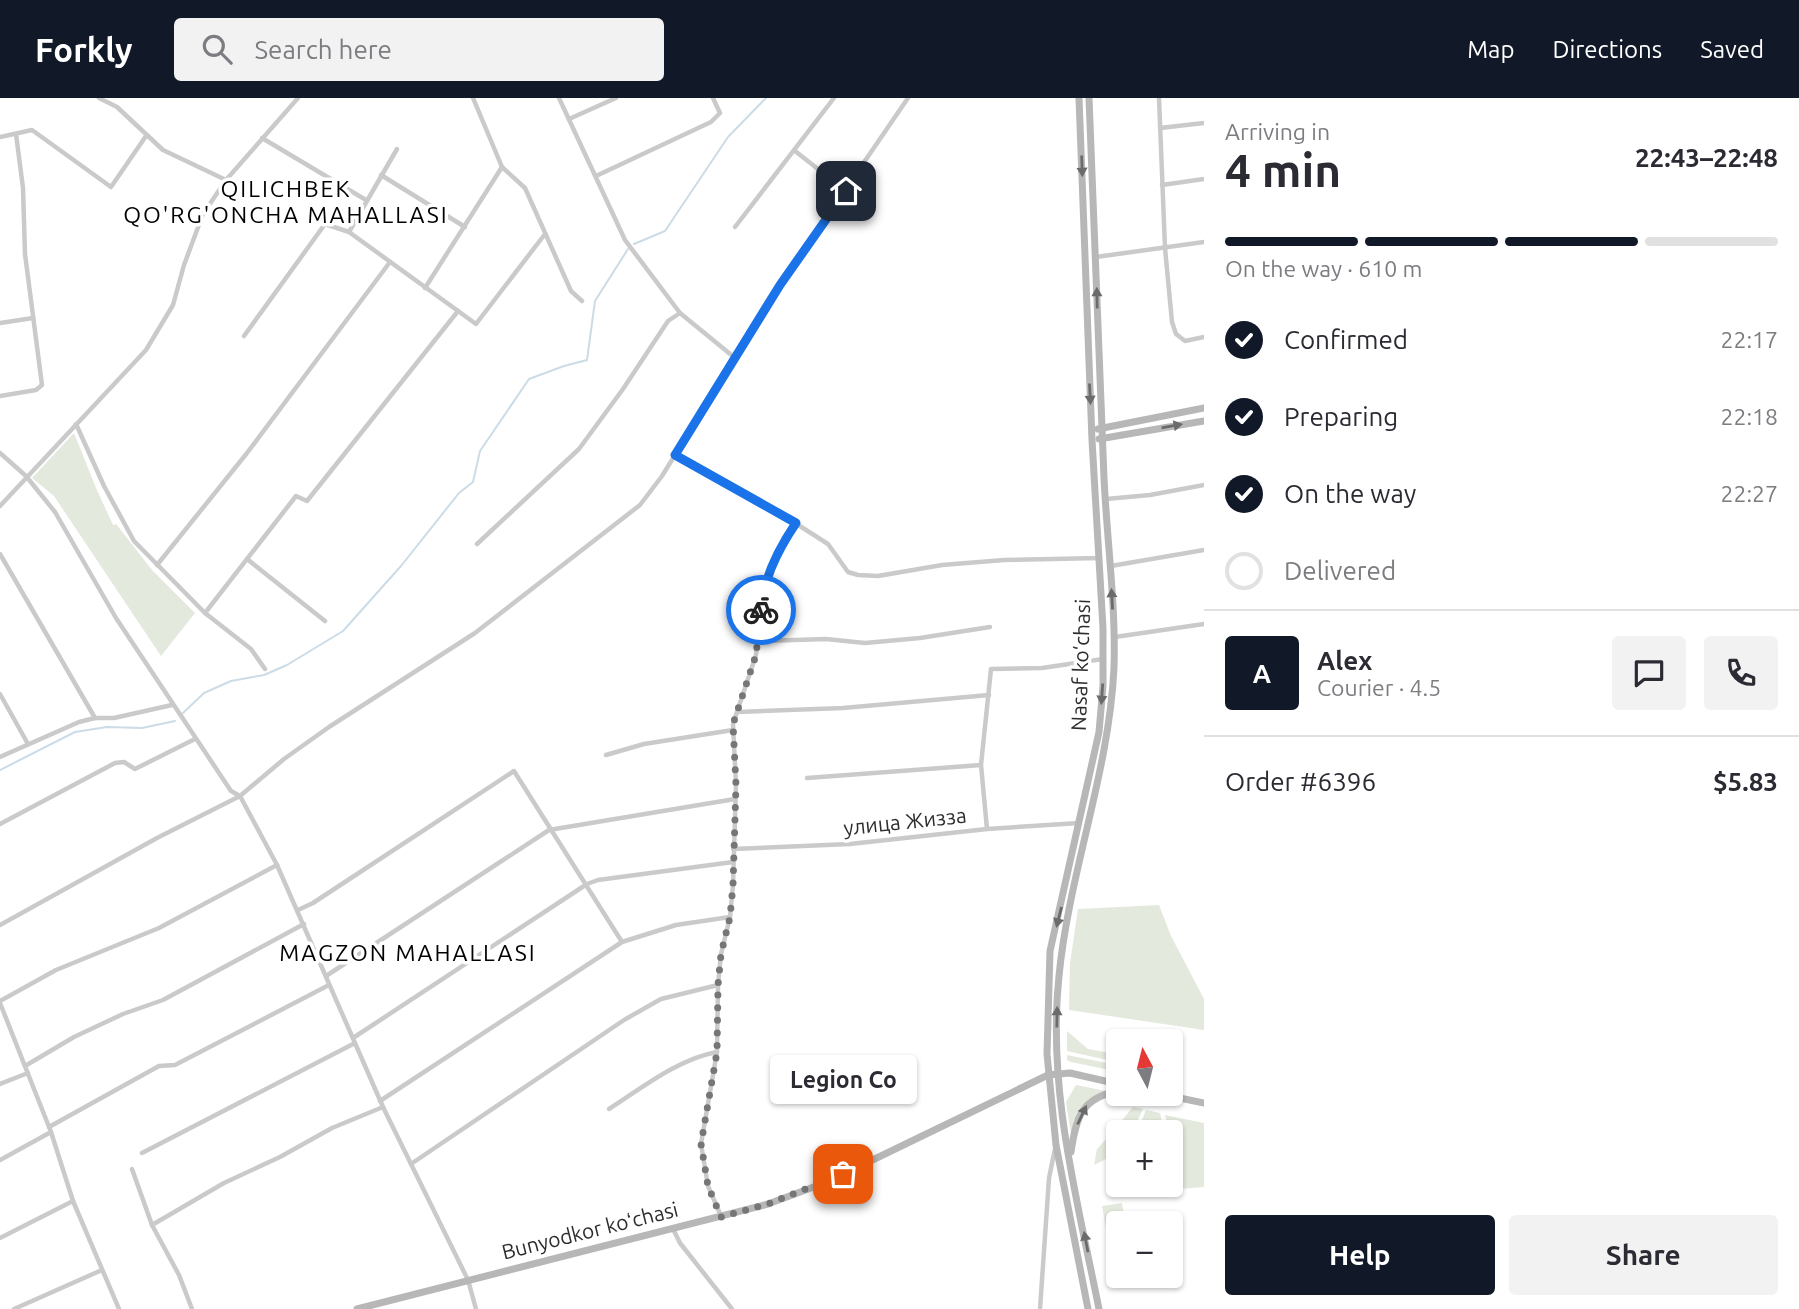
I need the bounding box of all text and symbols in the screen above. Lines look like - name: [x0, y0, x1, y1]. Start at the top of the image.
- search box: [174, 18, 664, 81]
- icon: search: [198, 30, 236, 68]
- text: Forkly: [35, 31, 132, 68]
- text: Search here: [254, 35, 392, 64]
- text: Map: [1467, 36, 1514, 63]
- text: Directions: [1552, 36, 1662, 63]
- text: Saved: [1700, 36, 1764, 63]
- text: Arriving in: [1225, 119, 1330, 144]
- text: 22:43–22:48: [1635, 143, 1778, 172]
- text: 4 min: [1225, 144, 1341, 196]
- one-way arrow: [1076, 155, 1087, 177]
- pin: [816, 161, 876, 221]
- icon: home: [827, 172, 865, 210]
- district label: QILICHBEK QO'RG'ONCHA MAHALLASI: [123, 176, 449, 227]
- text: On the way · 610 m: [1225, 256, 1422, 281]
- one-way arrow: [1091, 287, 1103, 309]
- icon: check: [1225, 321, 1263, 359]
- text: Confirmed: [1284, 325, 1408, 354]
- text: 22:17: [1720, 327, 1778, 352]
- one-way arrow: [1084, 383, 1095, 405]
- icon: check: [1225, 398, 1263, 436]
- text: Preparing: [1284, 402, 1398, 431]
- text: 22:18: [1720, 404, 1778, 429]
- one-way arrow: [1161, 420, 1183, 431]
- icon: check: [1225, 475, 1263, 513]
- text: On the way: [1284, 479, 1416, 508]
- text: 22:27: [1720, 481, 1778, 506]
- text: Delivered: [1284, 556, 1396, 585]
- courier: [726, 575, 796, 645]
- one-way arrow: [1106, 588, 1117, 610]
- icon: bike: [742, 591, 780, 629]
- street label: Nasaf ko‘chasi: [1066, 598, 1094, 731]
- button: chat: [1612, 636, 1686, 710]
- button: phone: [1704, 636, 1778, 710]
- text: Alex: [1317, 646, 1372, 675]
- text: A: [1253, 659, 1271, 688]
- text: Courier · 4.5: [1317, 675, 1441, 700]
- one-way arrow: [1096, 683, 1107, 705]
- text: Order #6396: [1225, 767, 1376, 796]
- text: $5.83: [1713, 767, 1778, 796]
- street label: улица Жизза: [842, 803, 968, 839]
- one-way arrow: [1053, 906, 1064, 928]
- district label: MAGZON MAHALLASI: [279, 940, 537, 965]
- one-way arrow: [1051, 1006, 1063, 1028]
- north arrow: [1106, 1029, 1183, 1106]
- map controls: [1106, 1029, 1183, 1288]
- callout: Legion Co: [770, 1055, 917, 1104]
- text: Legion Co: [790, 1067, 897, 1092]
- one-way arrow: [1076, 1105, 1087, 1125]
- button: +: [1106, 1120, 1183, 1197]
- pin: [813, 1144, 873, 1204]
- icon: bag: [824, 1155, 862, 1193]
- street label: Bunyodkor koʻchasi: [499, 1196, 680, 1264]
- button: −: [1106, 1211, 1183, 1288]
- button: Help: [1225, 1215, 1495, 1295]
- button: Share: [1509, 1215, 1778, 1295]
- one-way arrow: [1080, 1231, 1091, 1253]

